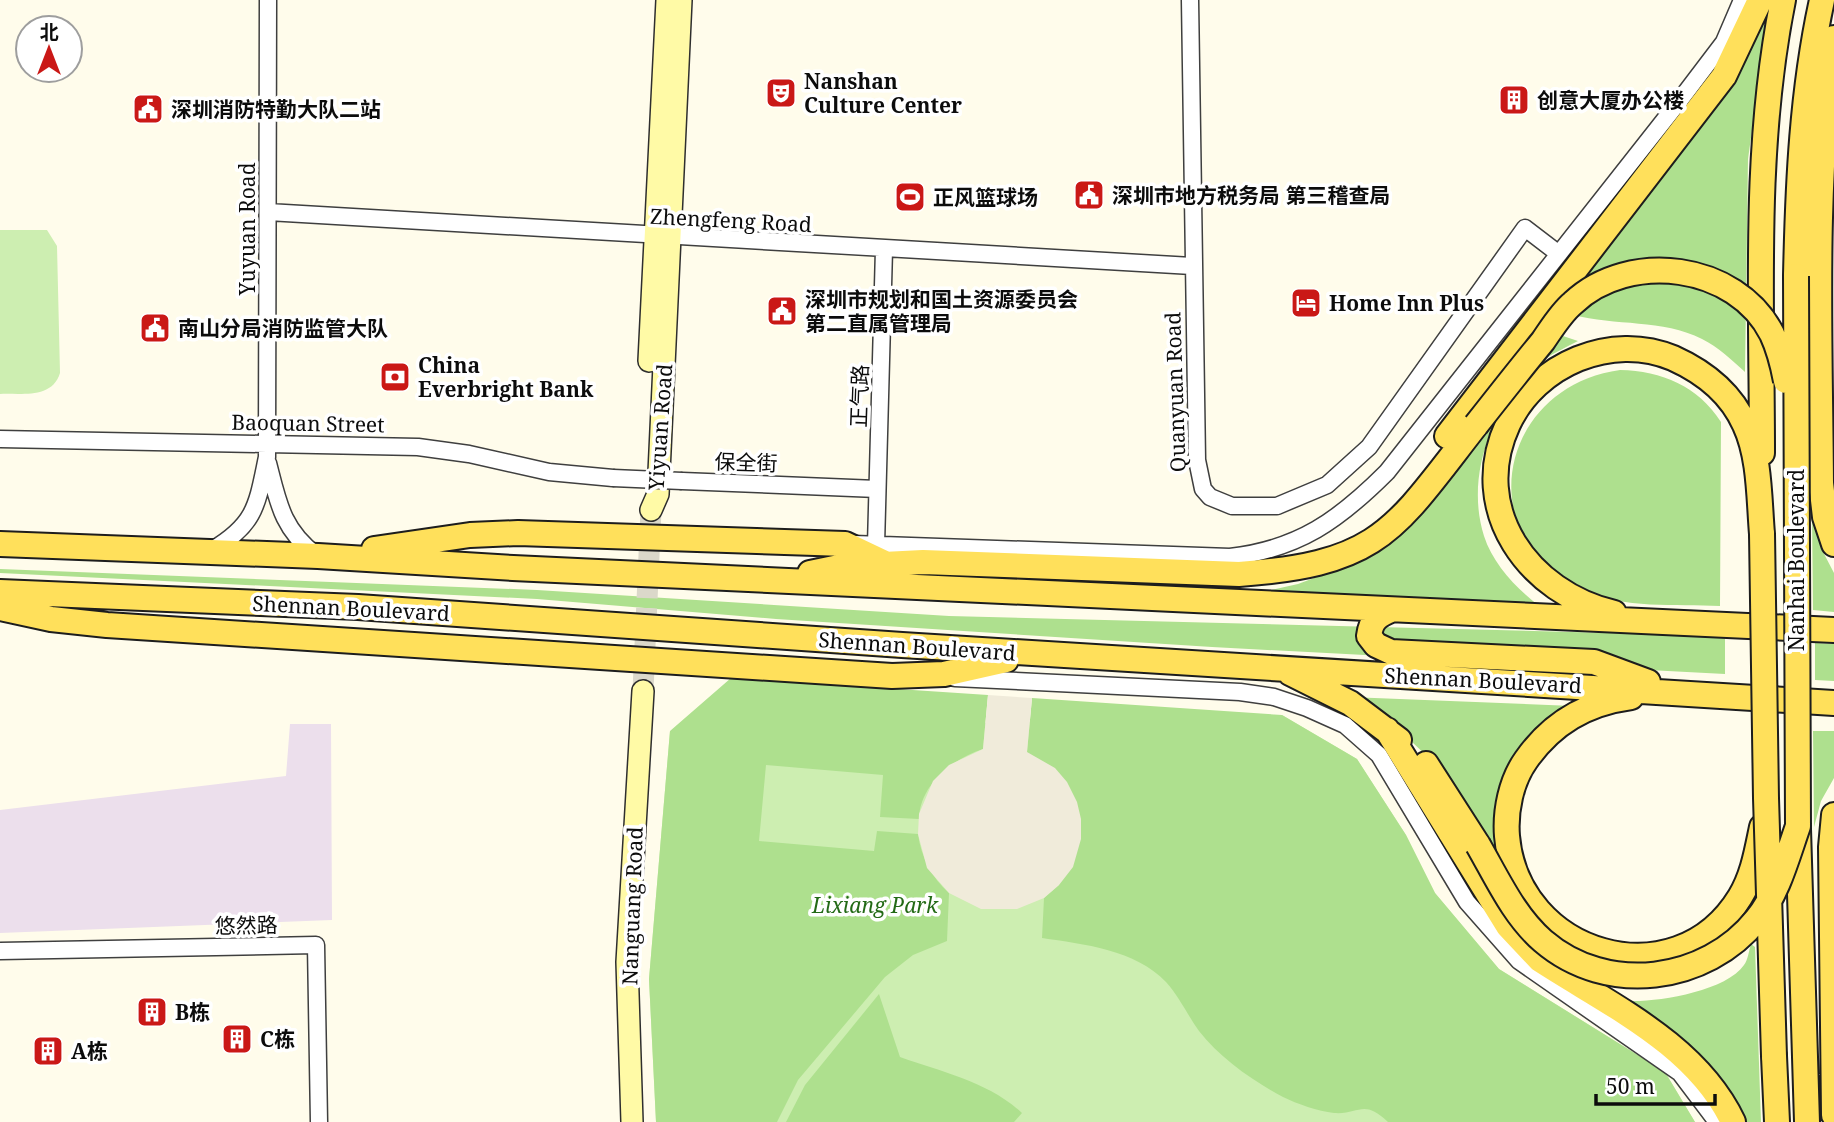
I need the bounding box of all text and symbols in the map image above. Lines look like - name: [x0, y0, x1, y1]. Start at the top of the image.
- north arrow: [14, 14, 84, 84]
- text: 北: [39, 19, 59, 45]
- place label: Nanshan Culture Center: [804, 67, 962, 119]
- theatre icon: Nanshan Culture Center: [764, 76, 798, 110]
- building icon: 创意大厦办公楼: [1497, 83, 1531, 117]
- place label: 创意大厦办公楼: [1537, 86, 1684, 114]
- public building icon: 深圳消防特勤大队二站: [131, 92, 165, 126]
- place label: 深圳消防特勤大队二站: [171, 95, 381, 123]
- street label: Yuyuan Road: [233, 162, 261, 297]
- public building icon: 深圳市地方税务局 第三稽查局: [1072, 178, 1106, 212]
- sports icon: 正风篮球场: [893, 180, 927, 214]
- place label: 深圳市地方税务局 第三稽查局: [1112, 181, 1390, 209]
- place label: 正风篮球场: [933, 183, 1038, 211]
- street label: Zhengfeng Road: [650, 202, 813, 238]
- place label: 深圳市规划和国土资源委员会 第二直属管理局: [805, 285, 1078, 337]
- hotel icon: Home Inn Plus: [1289, 286, 1323, 320]
- place label: Home Inn Plus: [1329, 289, 1484, 317]
- public building icon: 深圳市规划和国土资源委员会 第二直属管理局: [765, 294, 799, 328]
- public building icon: 南山分局消防监管大队: [138, 311, 172, 345]
- street label: Quanyuan Road: [1158, 311, 1192, 473]
- place label: 南山分局消防监管大队: [178, 314, 388, 342]
- place label: China Everbright Bank: [418, 351, 594, 403]
- bank icon: China Everbright Bank: [378, 360, 412, 394]
- street label: Yiyuan Road: [642, 363, 678, 492]
- street label: 正气路: [844, 364, 874, 428]
- street label: Baoquan Street: [231, 408, 385, 438]
- street label: 保全街: [714, 447, 778, 477]
- street label: Nanhai Boulevard: [1782, 469, 1810, 651]
- street label: Shennan Boulevard: [252, 589, 451, 627]
- street label: Shennan Boulevard: [817, 625, 1017, 667]
- street label: Shennan Boulevard: [1384, 661, 1583, 699]
- street label: Nanguang Road: [615, 826, 649, 986]
- park label: Lixiang Park: [811, 891, 939, 919]
- street label: 悠然路: [214, 910, 278, 940]
- building icon: B栋: [135, 995, 169, 1029]
- place label: B栋: [175, 998, 210, 1026]
- building icon: C栋: [220, 1022, 254, 1056]
- place label: C栋: [260, 1025, 295, 1053]
- building icon: A栋: [31, 1034, 65, 1068]
- place label: A栋: [71, 1037, 108, 1065]
- scale bar: [1596, 1062, 1715, 1106]
- text: 50 m: [1606, 1072, 1655, 1100]

